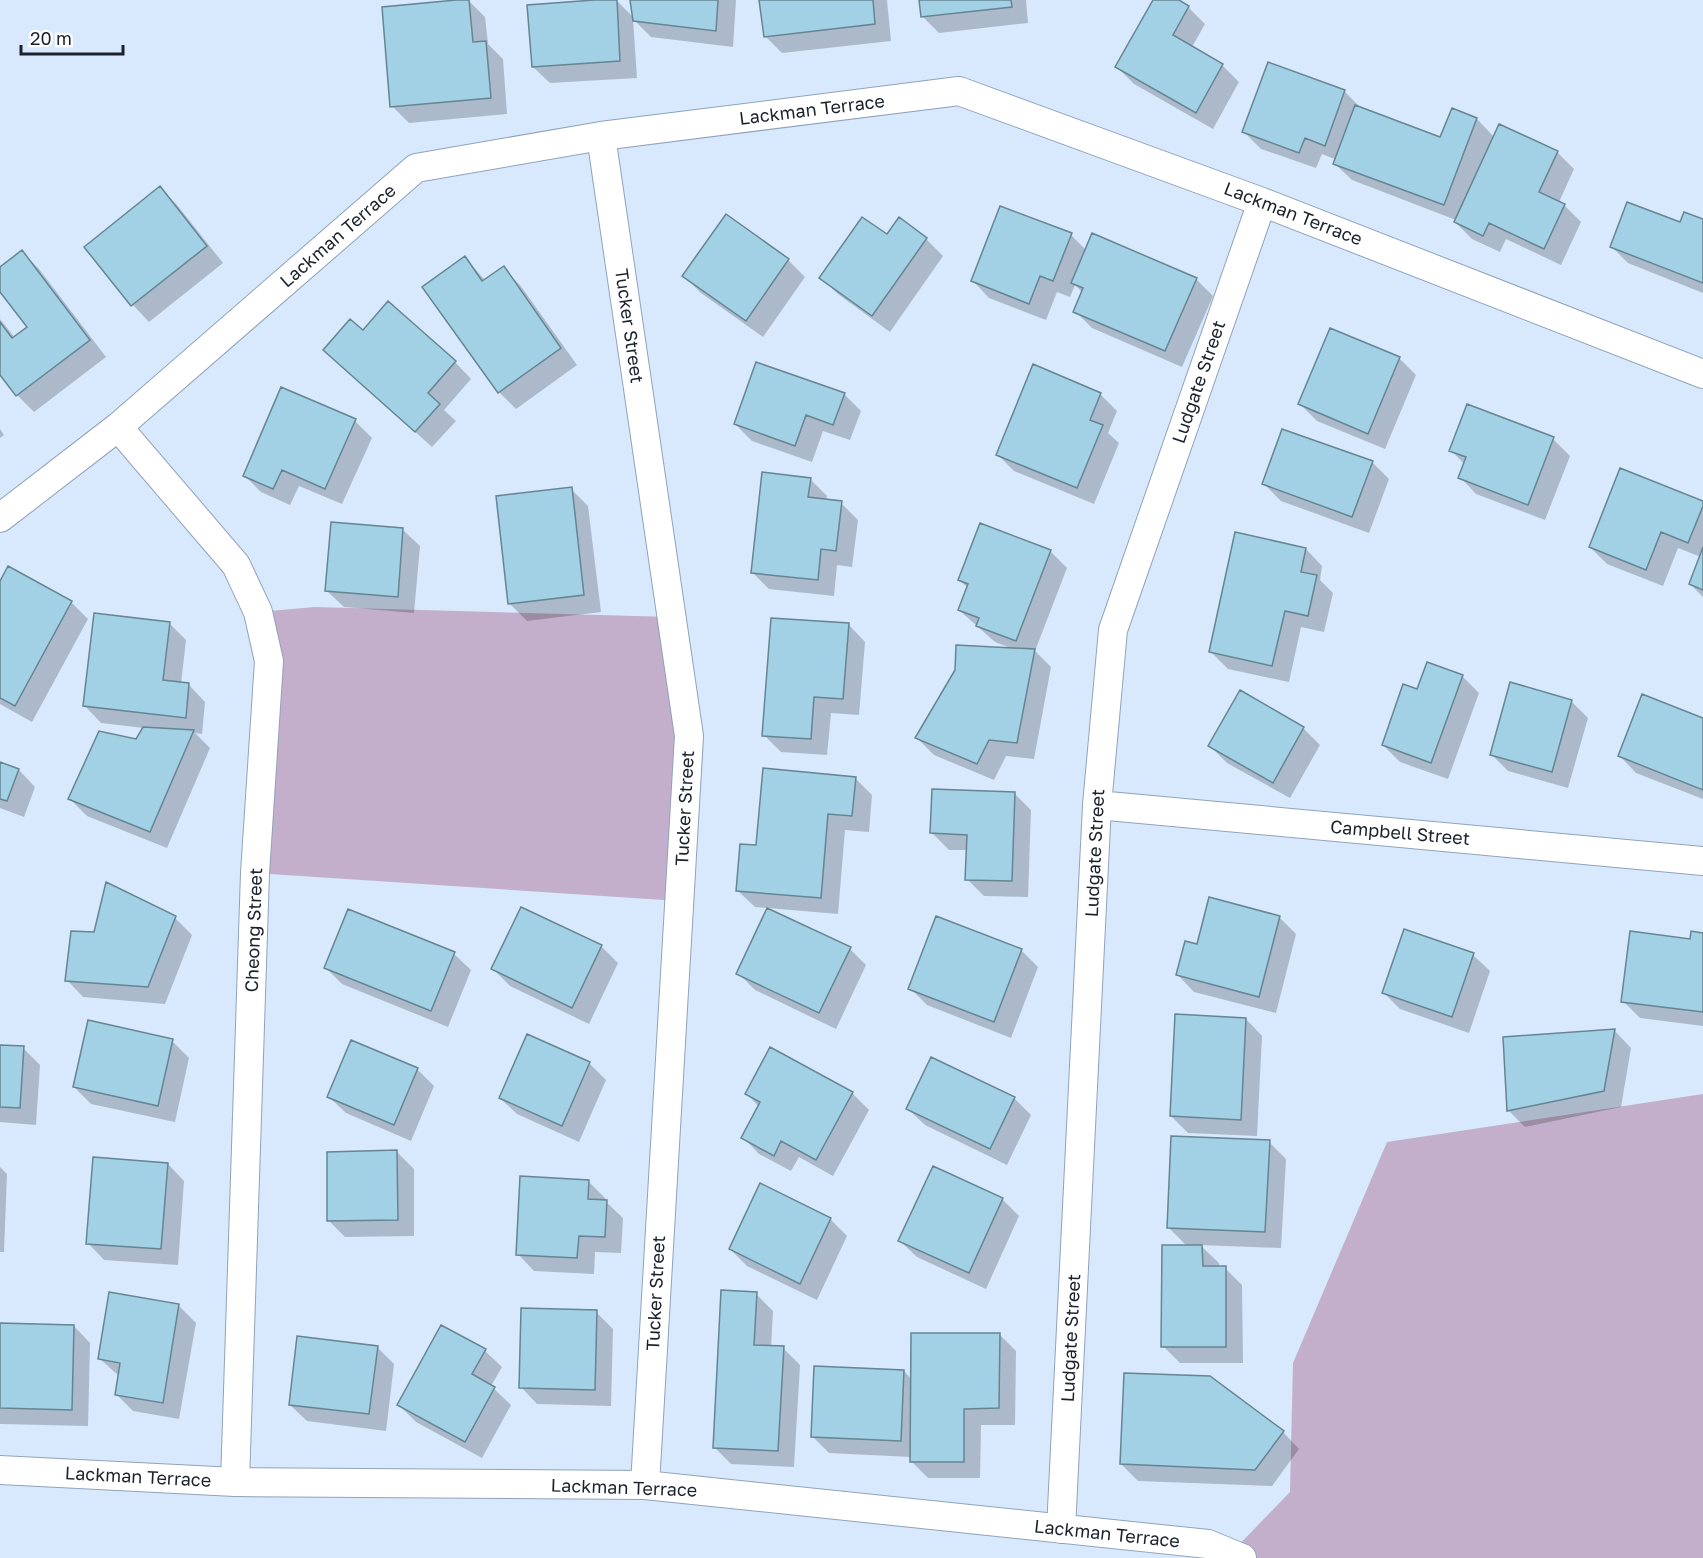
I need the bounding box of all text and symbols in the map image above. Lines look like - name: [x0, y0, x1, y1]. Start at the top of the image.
- scale bar: [21, 18, 123, 56]
- text: 20 m: [30, 27, 72, 49]
- street label: Lackman Terrace: [738, 89, 886, 129]
- street label: Lackman Terrace: [1221, 177, 1366, 250]
- street label: Lackman Terrace: [275, 179, 400, 292]
- street label: Tucker Street: [611, 267, 649, 384]
- street label: Ludgate Street: [1167, 317, 1229, 446]
- street label: Tucker Street: [670, 750, 698, 866]
- street label: Ludgate Street: [1080, 788, 1108, 918]
- street label: Campbell Street: [1329, 815, 1471, 849]
- street label: Cheong Street: [240, 867, 266, 993]
- street label: Tucker Street: [641, 1235, 669, 1351]
- street label: Ludgate Street: [1056, 1273, 1084, 1403]
- street label: Lackman Terrace: [64, 1461, 212, 1491]
- street label: Lackman Terrace: [550, 1473, 698, 1501]
- street label: Lackman Terrace: [1033, 1514, 1181, 1552]

